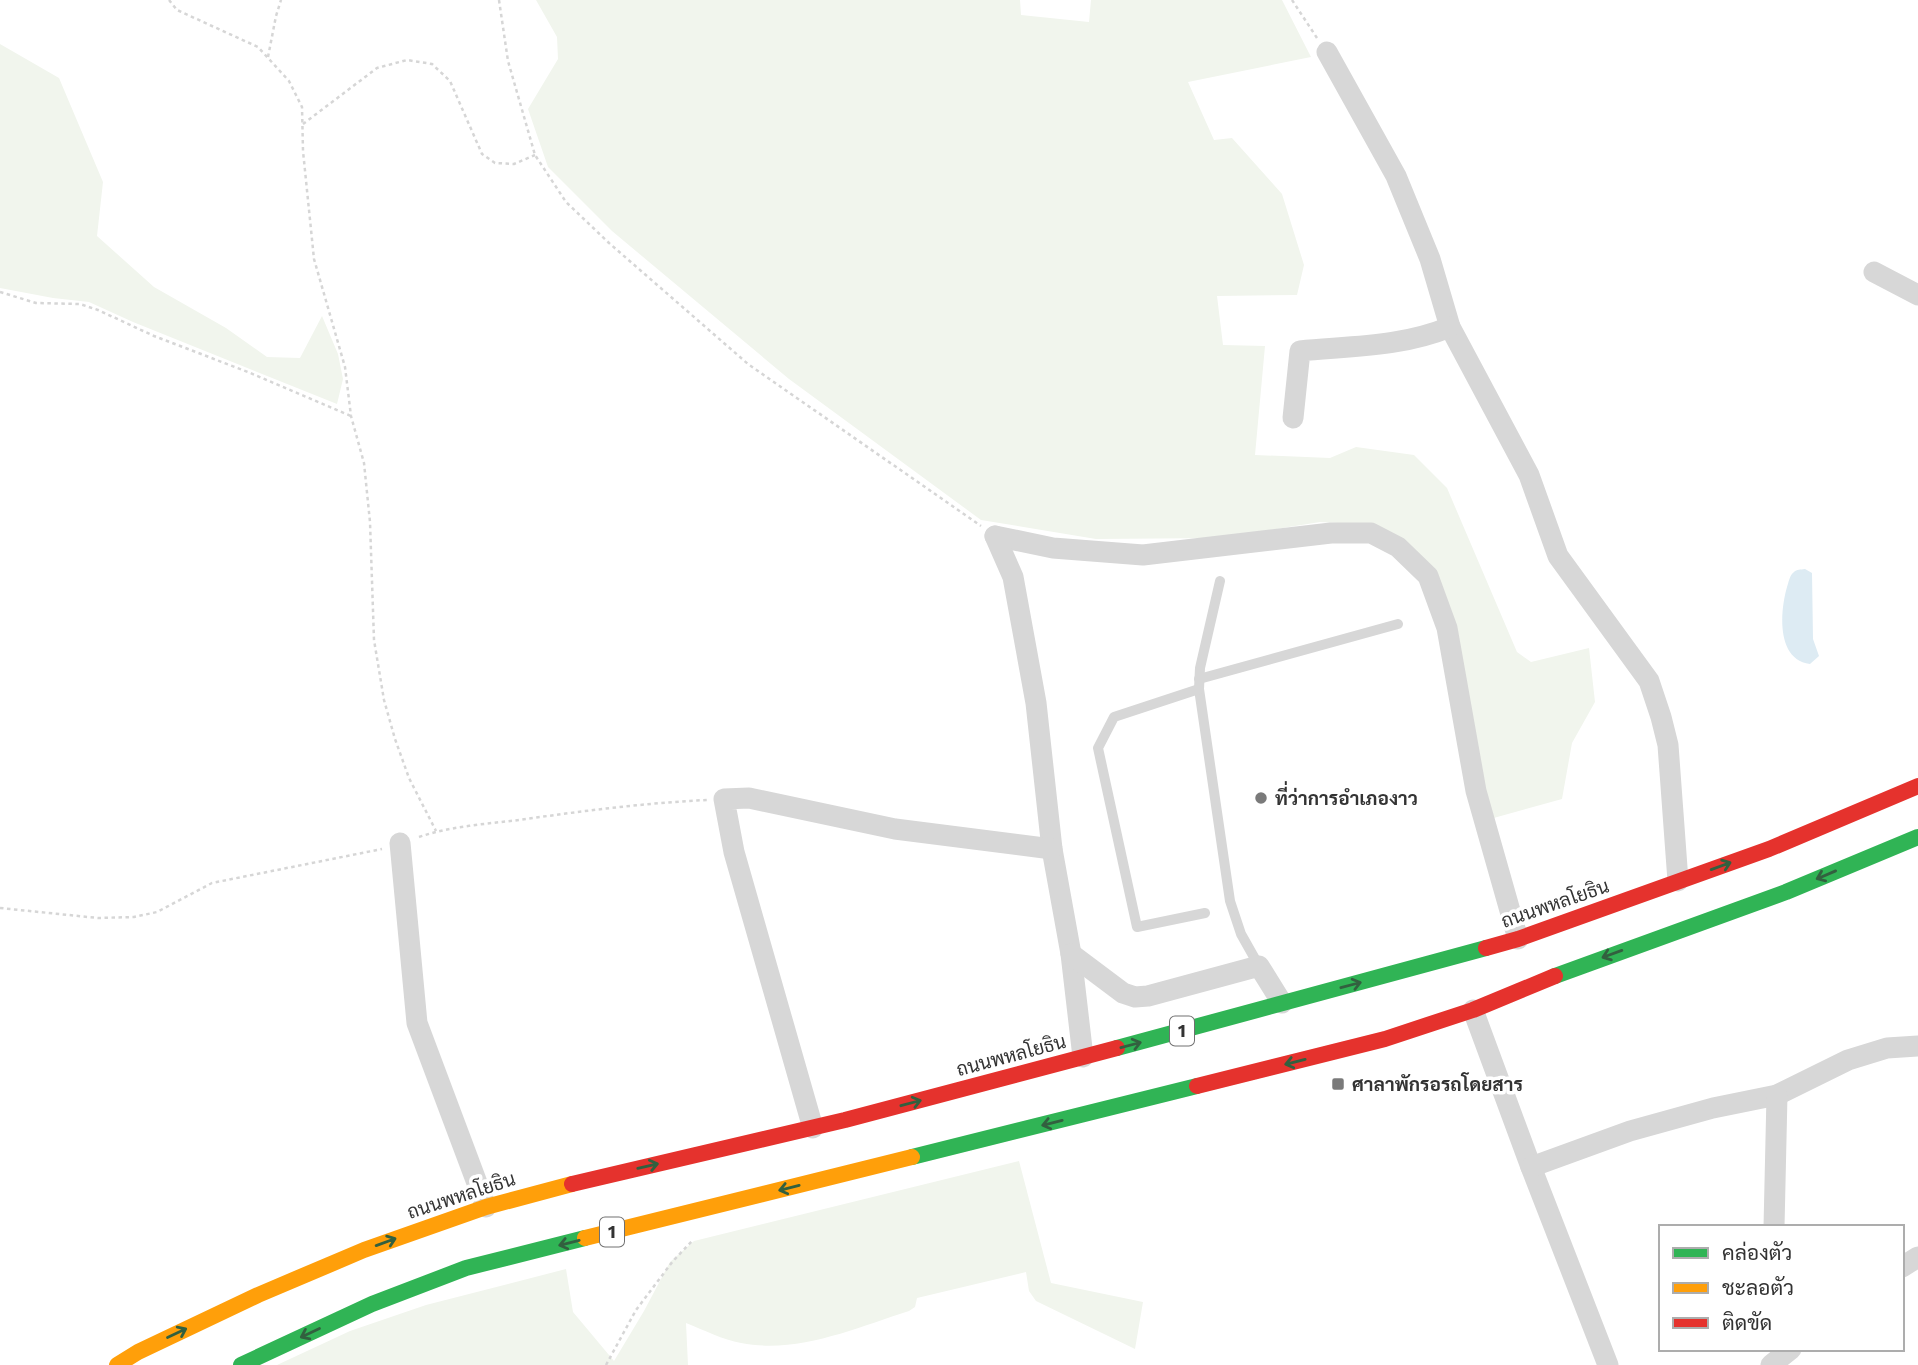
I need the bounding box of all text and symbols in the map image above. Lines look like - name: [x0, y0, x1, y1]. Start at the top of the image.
- place label: ที่ว่าการอำเภองาว: [1275, 781, 1418, 810]
- marker: ที่ว่าการอำเภองาว: [1253, 790, 1269, 806]
- one-way arrow: [1709, 859, 1731, 871]
- one-way arrow: [1815, 869, 1837, 882]
- street label: ถนนพหลโยธิน: [1498, 873, 1612, 933]
- one-way arrow: [1602, 949, 1624, 962]
- one-way arrow: [1339, 977, 1361, 990]
- road number: 1: [1170, 1016, 1194, 1046]
- street label: ถนนพหลโยธิน: [954, 1029, 1068, 1081]
- one-way arrow: [1120, 1037, 1142, 1050]
- one-way arrow: [1284, 1056, 1307, 1069]
- place label: ศาลาพักรอรถโดยสาร: [1352, 1072, 1523, 1096]
- marker: ศาลาพักรอรถโดยสาร: [1330, 1076, 1346, 1092]
- one-way arrow: [899, 1096, 922, 1109]
- one-way arrow: [1041, 1117, 1064, 1130]
- one-way arrow: [636, 1159, 659, 1172]
- street label: ถนนพหลโยธิน: [404, 1166, 518, 1224]
- one-way arrow: [779, 1182, 801, 1195]
- road number: 1: [600, 1218, 624, 1246]
- legend: [1659, 1225, 1904, 1351]
- one-way arrow: [375, 1235, 397, 1248]
- one-way arrow: [558, 1237, 581, 1250]
- text: คล่องตัว: [1722, 1240, 1792, 1265]
- text: ชะลอตัว: [1722, 1275, 1794, 1300]
- text: ติดขัด: [1722, 1310, 1772, 1335]
- one-way arrow: [166, 1326, 188, 1339]
- one-way arrow: [300, 1327, 321, 1340]

